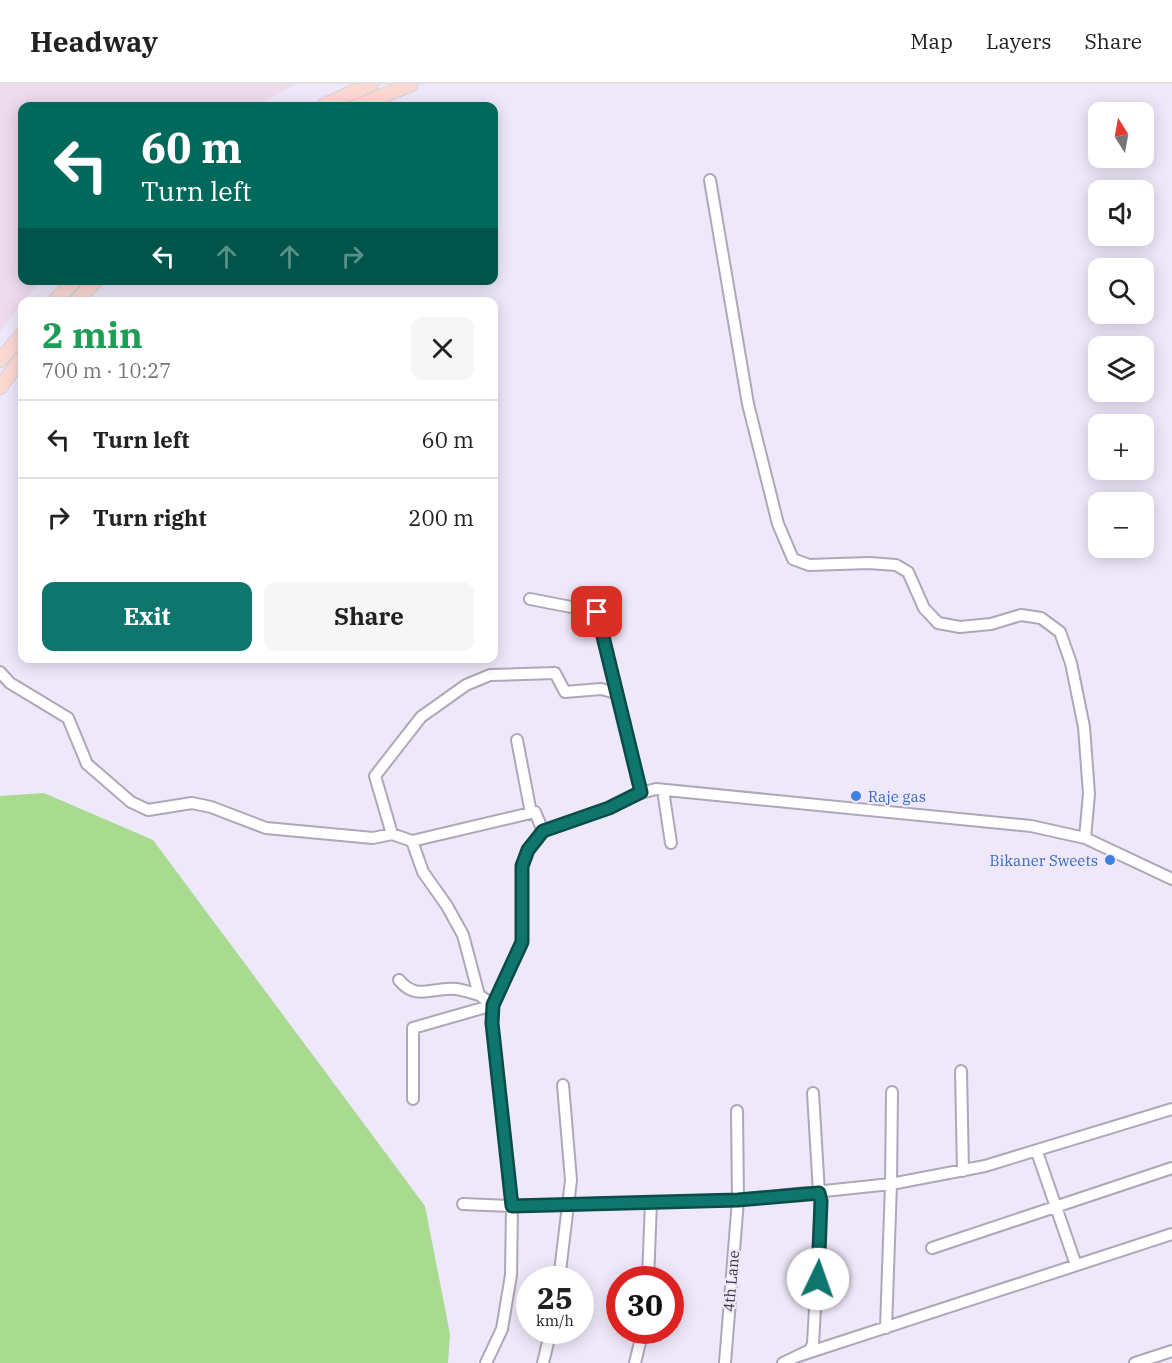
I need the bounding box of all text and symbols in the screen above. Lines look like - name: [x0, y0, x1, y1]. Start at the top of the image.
- text: Headway: [30, 23, 158, 60]
- text: Map: [910, 27, 953, 55]
- text: Layers: [986, 27, 1052, 55]
- text: Share: [1085, 27, 1142, 55]
- north arrow: [1088, 102, 1154, 168]
- map controls: [1088, 102, 1154, 558]
- text: 60 m: [141, 120, 242, 175]
- icon: left: [42, 126, 120, 204]
- text: Turn left: [141, 173, 252, 208]
- button: sound: [1088, 180, 1154, 246]
- icon: left: [147, 240, 180, 273]
- icon: ahead: [210, 240, 243, 273]
- icon: ahead: [273, 240, 306, 273]
- icon: right: [336, 240, 369, 273]
- button: search: [1088, 258, 1154, 324]
- text: 2 min: [42, 311, 143, 358]
- button: close: [411, 317, 474, 380]
- button: layers: [1088, 336, 1154, 402]
- text: 700 m · 10:27: [42, 357, 171, 384]
- button: +: [1088, 414, 1154, 480]
- icon: left: [42, 423, 75, 456]
- text: Turn left: [93, 425, 189, 454]
- text: 60 m: [422, 425, 474, 454]
- button: −: [1088, 492, 1154, 558]
- icon: right: [42, 501, 75, 534]
- text: Turn right: [93, 503, 207, 532]
- text: 200 m: [408, 503, 474, 532]
- button: Exit: [42, 582, 252, 651]
- button: Share: [264, 582, 474, 651]
- pin: [571, 586, 622, 637]
- icon: arrive: [580, 595, 613, 628]
- place label: Raje gas: [868, 787, 926, 806]
- marker: Raje gas: [849, 789, 863, 803]
- place label: Bikaner Sweets: [989, 851, 1098, 870]
- marker: Bikaner Sweets: [1103, 853, 1117, 867]
- position arrow: [786, 1247, 850, 1311]
- street label: 4th Lane: [719, 1249, 743, 1313]
- speed limit sign: 30: [606, 1266, 684, 1344]
- text: 25: [537, 1278, 573, 1317]
- text: km/h: [536, 1311, 574, 1330]

